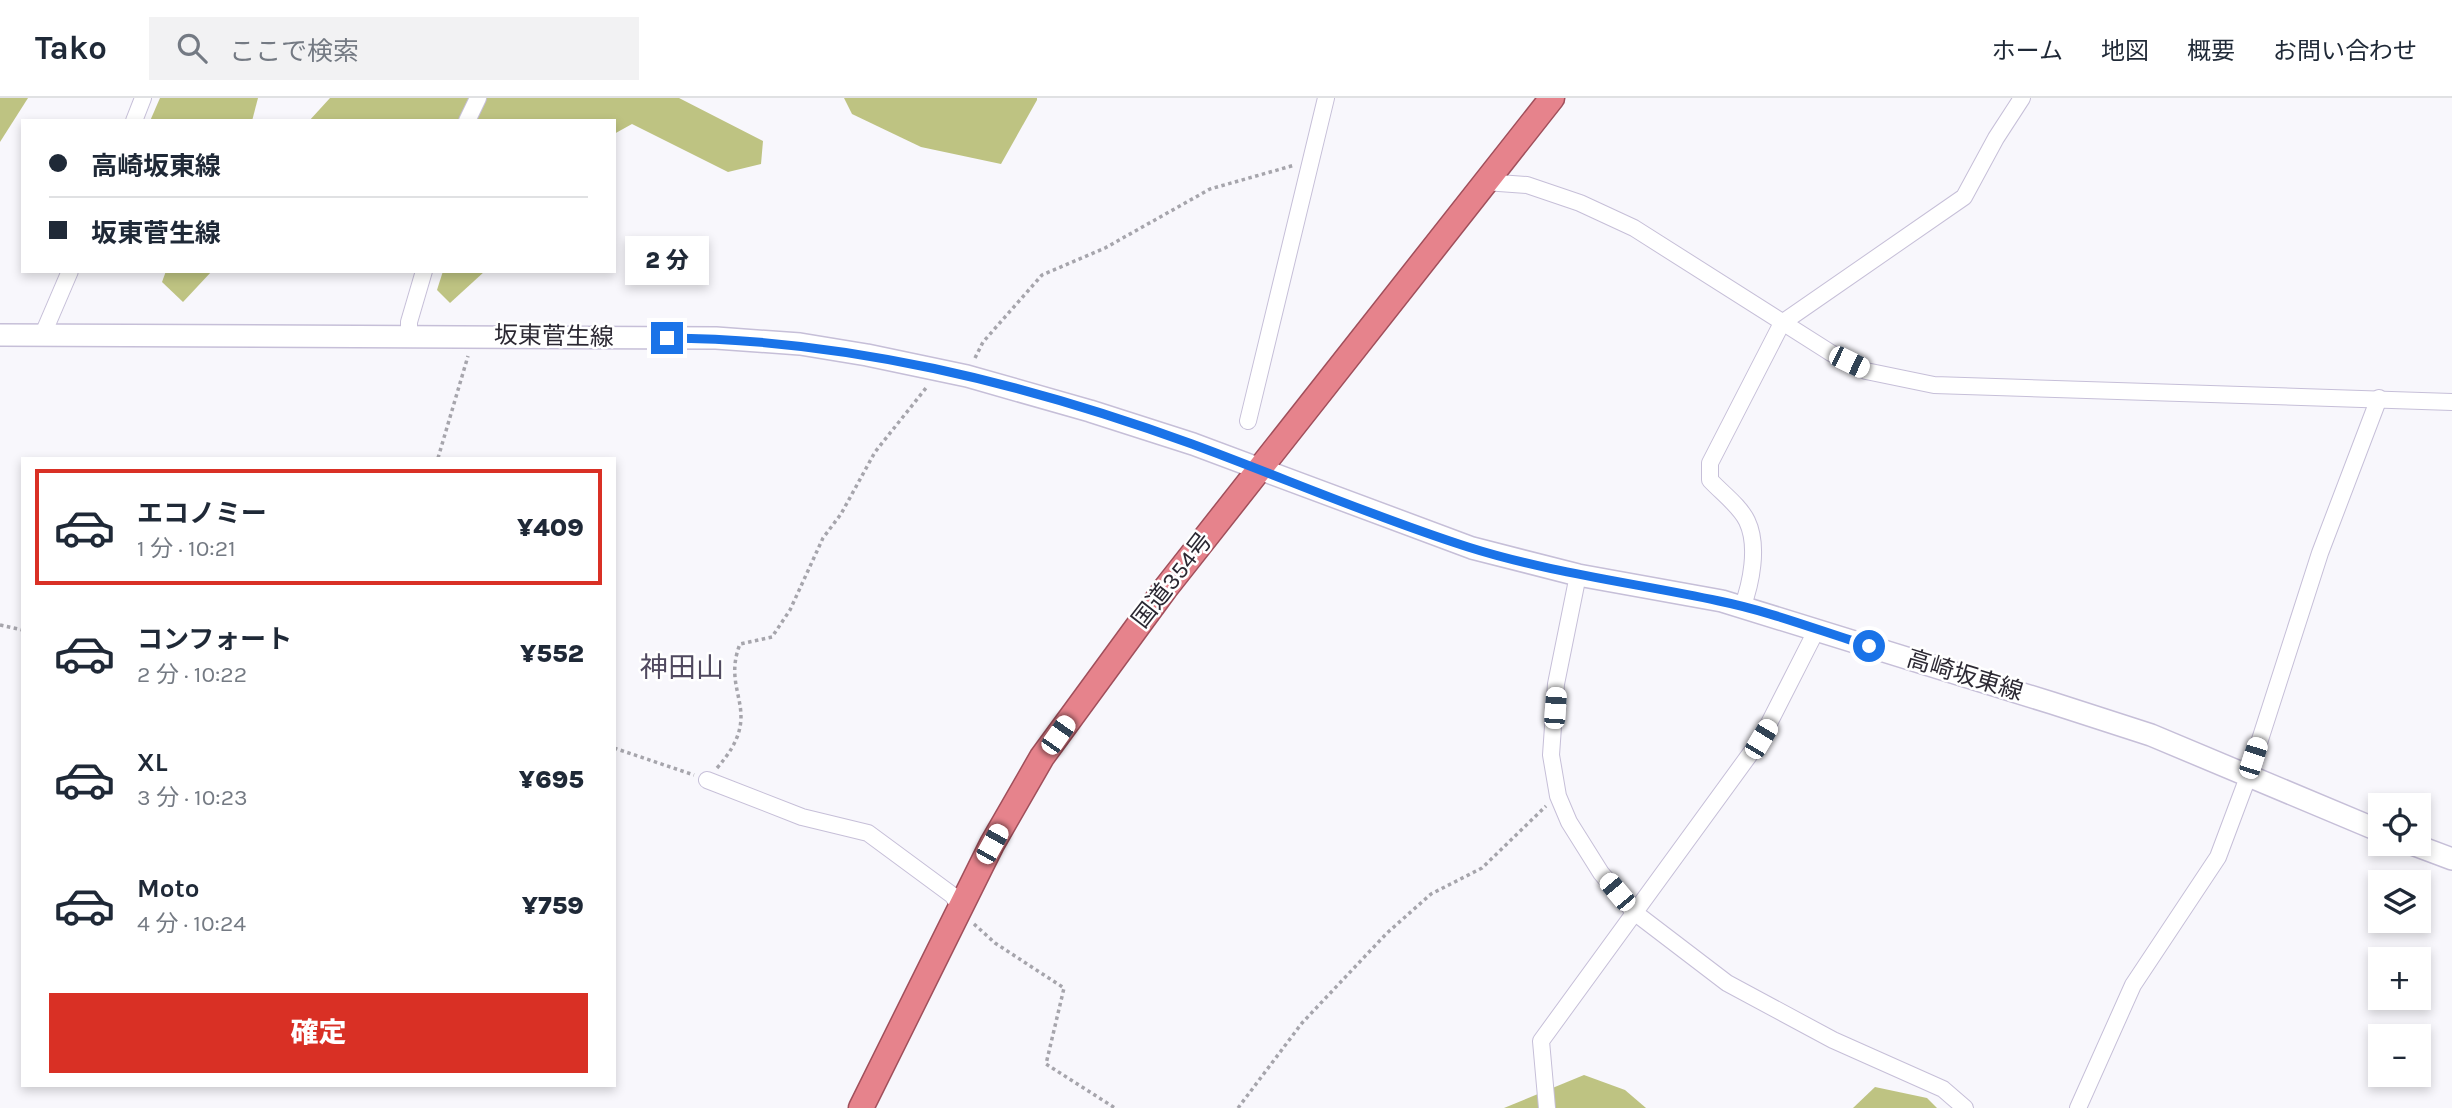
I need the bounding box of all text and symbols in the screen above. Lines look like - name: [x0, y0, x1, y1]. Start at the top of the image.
- search box: [149, 17, 639, 80]
- text: Tako: [35, 29, 107, 67]
- icon: search: [173, 29, 211, 67]
- text: ここで検索: [229, 36, 359, 67]
- text: ホーム: [1992, 37, 2063, 65]
- text: 地図: [2101, 37, 2149, 65]
- text: 概要: [2187, 37, 2235, 65]
- text: お問い合わせ: [2273, 37, 2417, 65]
- text: 高崎坂東線: [91, 151, 221, 182]
- text: 坂東菅生線: [91, 218, 221, 249]
- callout: 2 分: [625, 236, 709, 286]
- text: 2 分: [645, 247, 689, 274]
- street label: 坂東菅生線: [494, 321, 614, 351]
- route end: [651, 322, 683, 354]
- car: [1826, 343, 1873, 381]
- icon: car: [53, 496, 116, 559]
- text: エコノミー: [137, 498, 267, 529]
- text: ¥409: [517, 512, 584, 543]
- street label: 国道354号: [1126, 527, 1218, 633]
- text: 1 分 · 10:21: [137, 535, 236, 562]
- icon: car: [53, 622, 116, 685]
- text: コンフォート: [137, 624, 292, 655]
- route start: [1853, 630, 1885, 662]
- text: ¥552: [520, 638, 584, 669]
- street label: 高崎坂東線: [1904, 644, 2026, 706]
- district label: 神田山: [640, 651, 724, 684]
- text: 2 分 · 10:22: [137, 661, 247, 688]
- car: [1544, 686, 1567, 730]
- car: [1038, 712, 1079, 758]
- car: [1742, 716, 1781, 762]
- car: [2237, 735, 2270, 781]
- text: XL: [137, 747, 168, 778]
- icon: car: [53, 748, 116, 811]
- text: ¥695: [519, 764, 584, 795]
- text: 3 分 · 10:23: [137, 784, 248, 811]
- map controls: [2368, 793, 2431, 1087]
- button: locate: [2368, 793, 2431, 856]
- car: [973, 821, 1012, 867]
- car: [1596, 869, 1639, 915]
- button: layers: [2368, 870, 2431, 933]
- text: Moto: [137, 873, 199, 904]
- icon: car: [53, 874, 116, 937]
- text: ¥759: [522, 890, 584, 921]
- text: 4 分 · 10:24: [137, 910, 246, 937]
- button: +: [2368, 947, 2431, 1010]
- button: 確定: [49, 993, 588, 1073]
- button: −: [2368, 1024, 2431, 1087]

